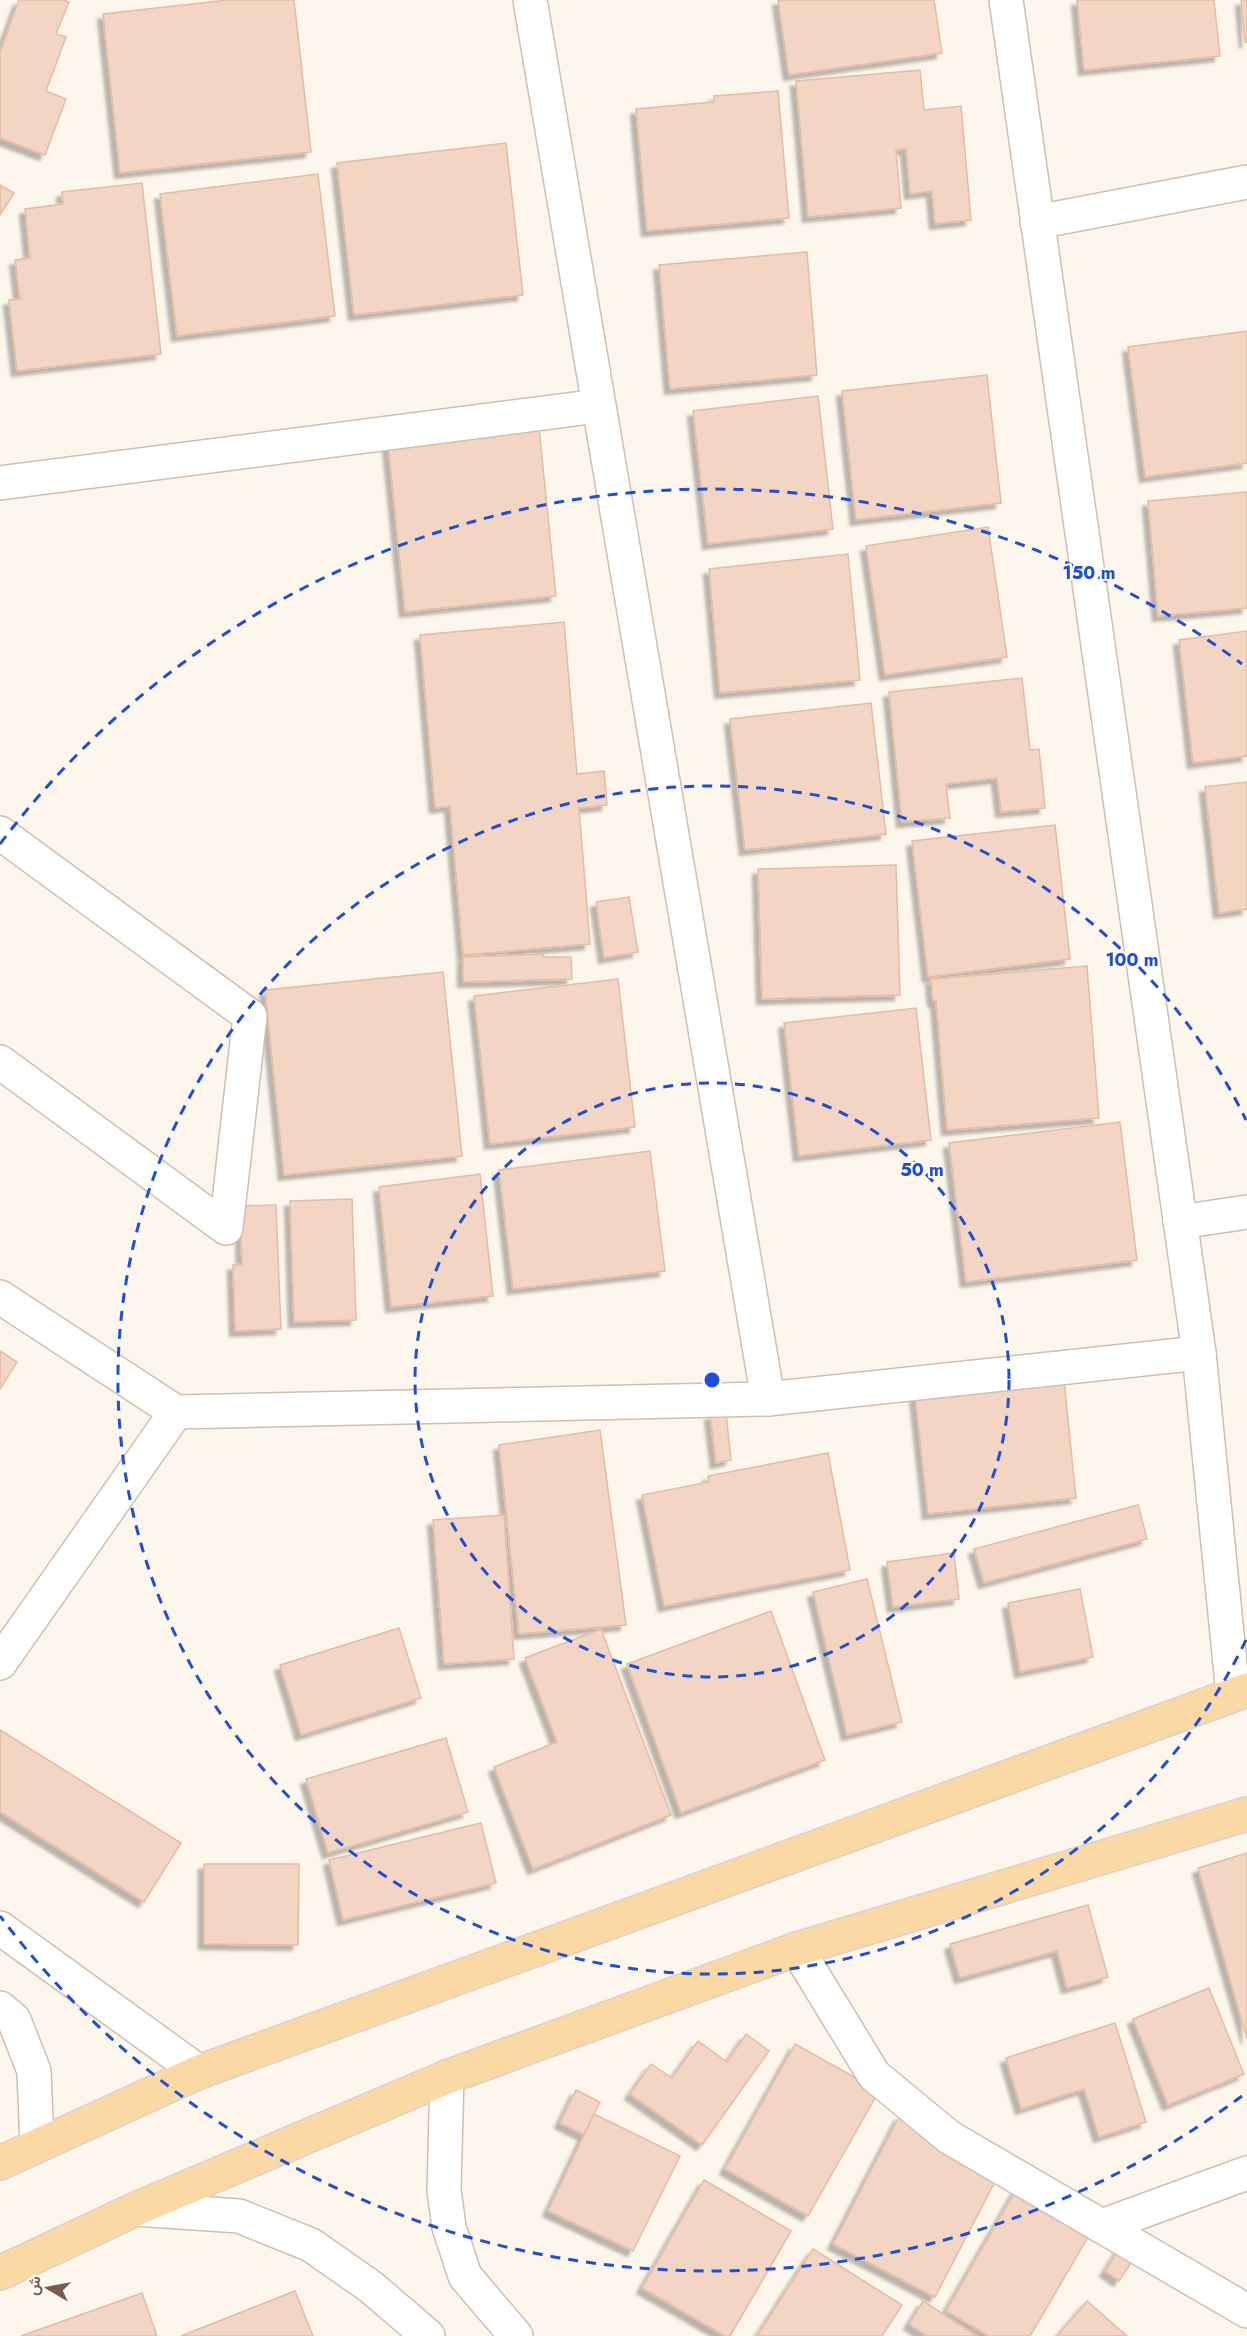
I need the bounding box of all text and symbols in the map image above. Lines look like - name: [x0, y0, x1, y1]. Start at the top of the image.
- text: 150 m: [1063, 560, 1115, 586]
- text: 100 m: [1105, 947, 1159, 973]
- text: 50 m: [900, 1157, 944, 1183]
- centre of rings: [702, 1370, 722, 1390]
- north arrow: [18, 2258, 78, 2318]
- text: ش: [21, 2274, 47, 2297]

